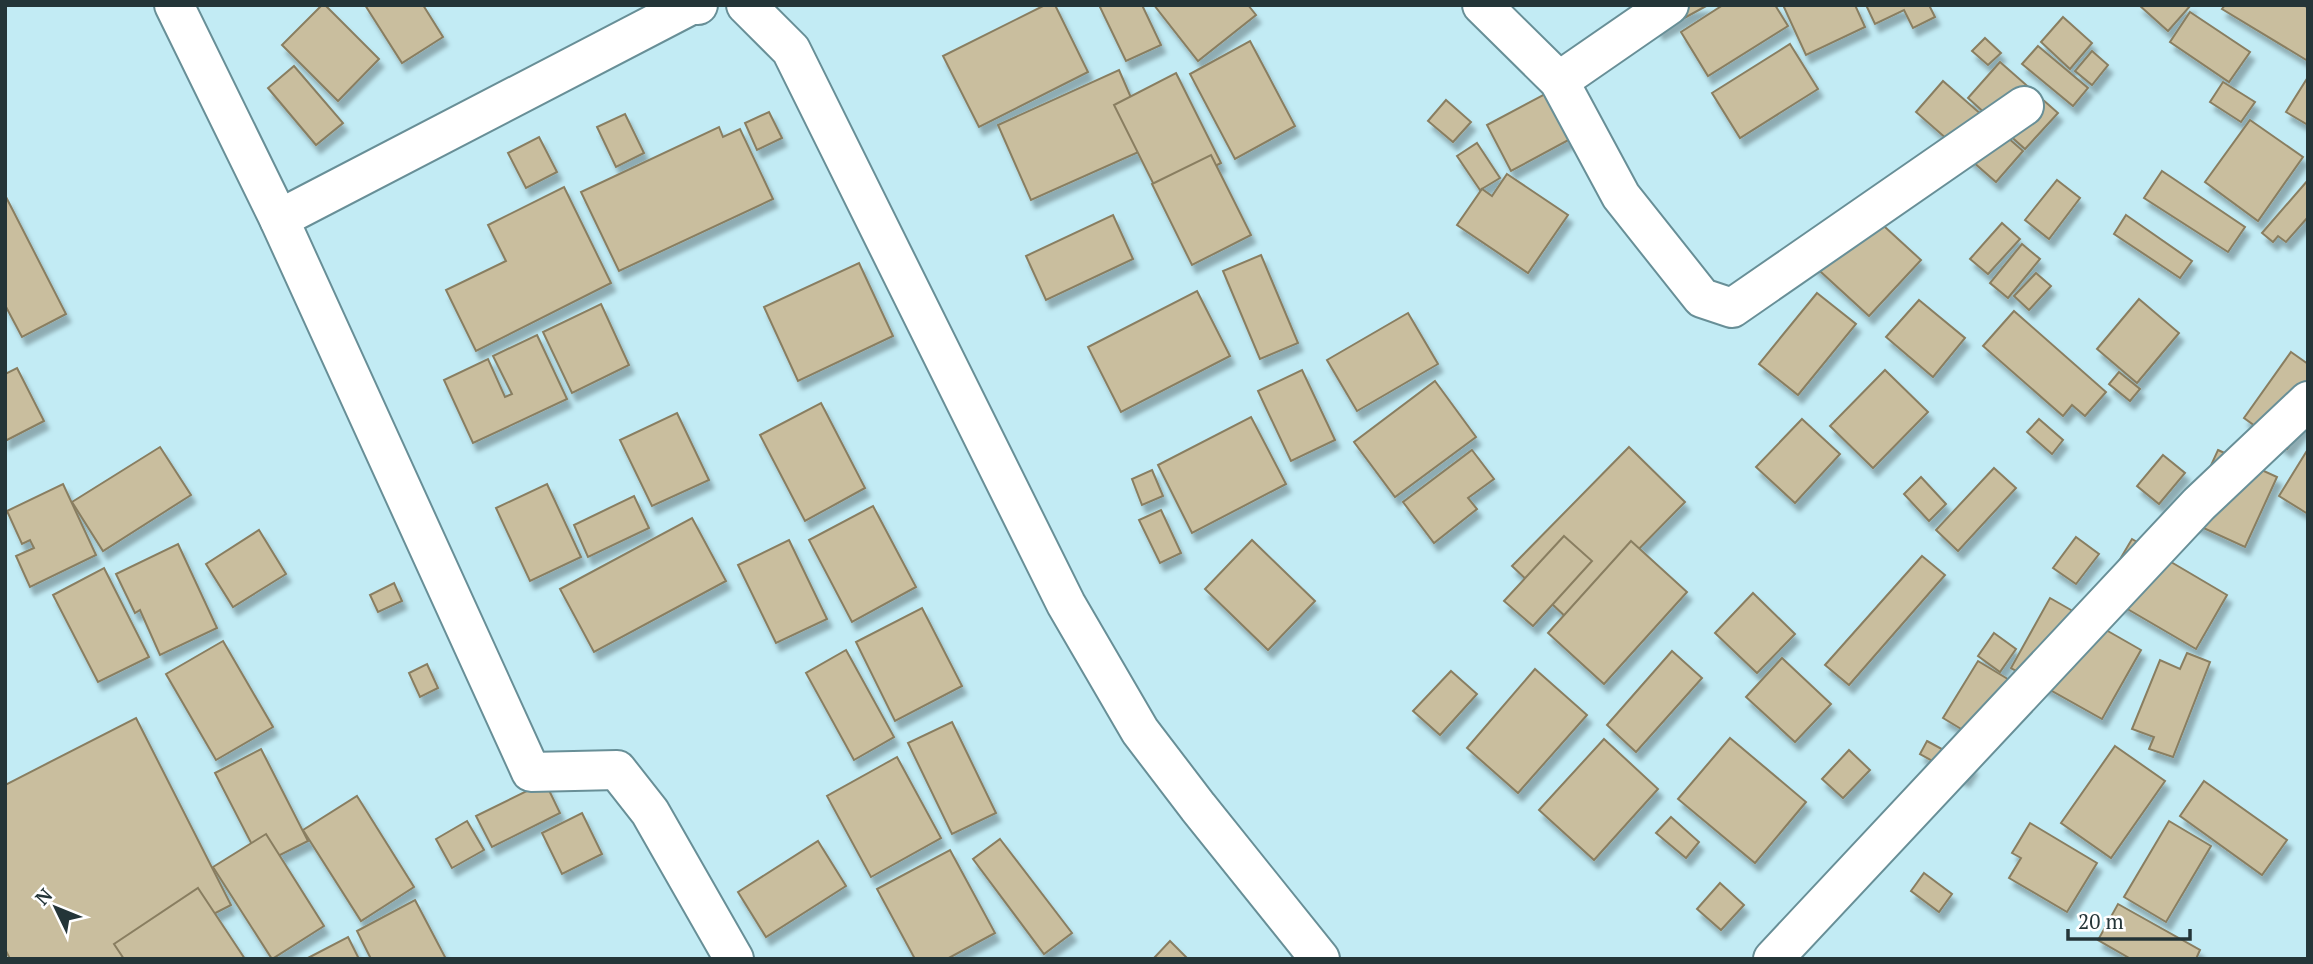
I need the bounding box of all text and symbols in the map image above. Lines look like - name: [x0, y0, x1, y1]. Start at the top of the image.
- north arrow: [21, 873, 91, 943]
- text: N: [29, 882, 58, 910]
- scale bar: [2068, 898, 2190, 942]
- text: 20 m: [2078, 907, 2124, 935]

